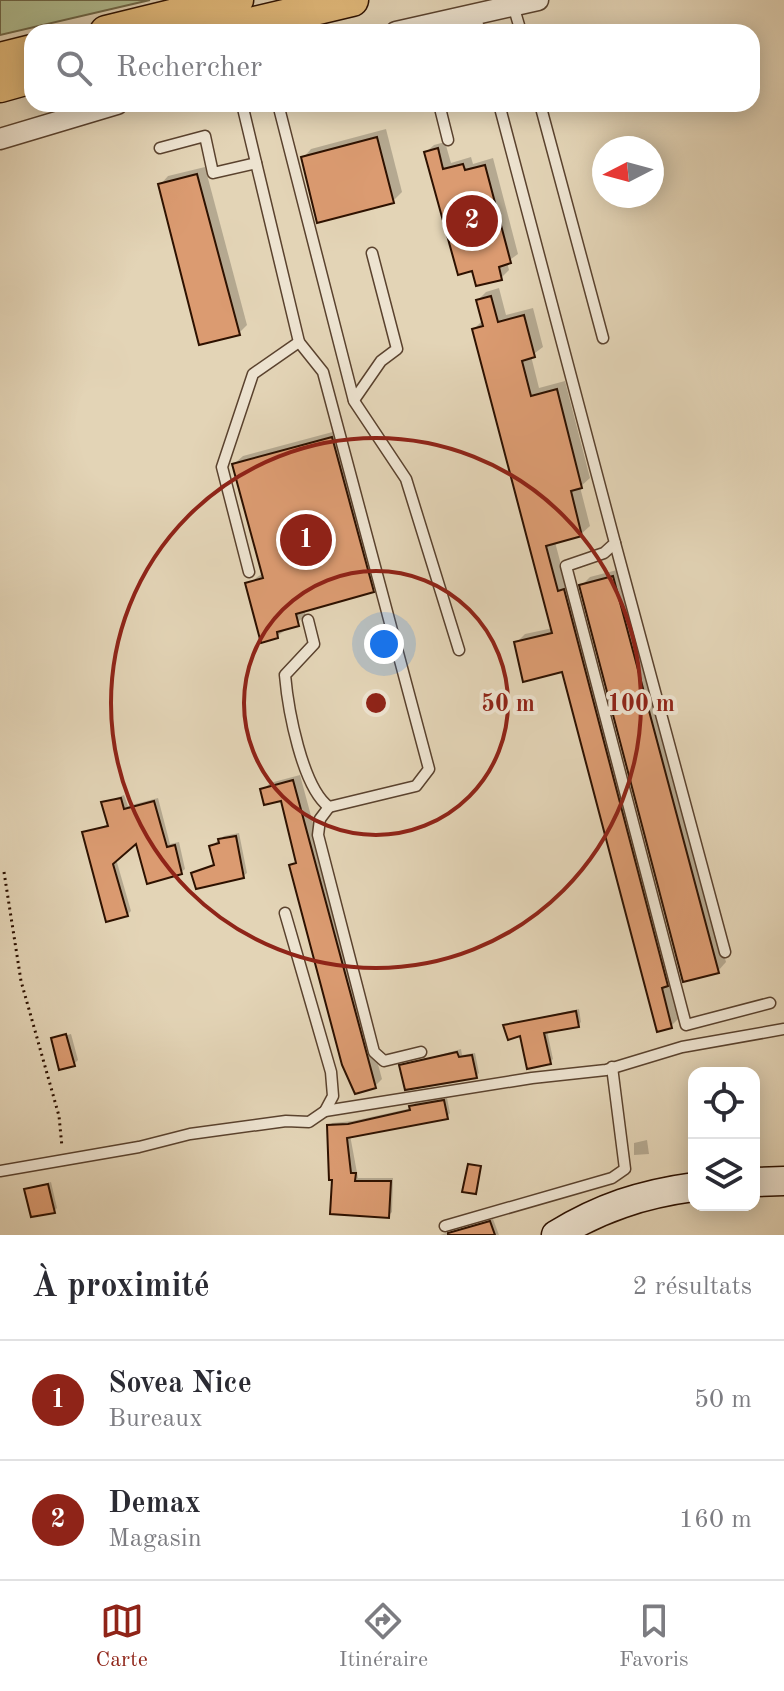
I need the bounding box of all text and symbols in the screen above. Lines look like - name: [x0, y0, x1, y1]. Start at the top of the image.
- search box: [24, 24, 760, 112]
- icon: search: [52, 46, 96, 90]
- text: Rechercher: [116, 53, 262, 83]
- north arrow: [592, 136, 664, 208]
- pin: 2: [446, 191, 498, 251]
- pin: 1: [280, 510, 332, 570]
- your location: [364, 624, 404, 664]
- centre of rings: [362, 689, 390, 717]
- text: 50 m: [481, 692, 535, 717]
- text: 100 m: [607, 693, 675, 717]
- map controls: [688, 1067, 760, 1211]
- button: locate: [688, 1067, 760, 1139]
- button: layers: [688, 1139, 760, 1211]
- text: À proximité: [32, 1270, 210, 1304]
- text: 2 résultats: [633, 1274, 752, 1300]
- text: Sovea Nice: [108, 1369, 252, 1399]
- text: 1: [50, 1387, 66, 1413]
- text: 50 m: [694, 1387, 752, 1413]
- text: Bureaux: [108, 1406, 203, 1432]
- text: Demax: [108, 1489, 201, 1519]
- text: 2: [50, 1507, 66, 1533]
- text: 160 m: [679, 1507, 752, 1533]
- text: Magasin: [108, 1526, 202, 1552]
- tab: Carte: [95, 1599, 148, 1674]
- tab: Itinéraire: [339, 1599, 428, 1674]
- tab: Favoris: [619, 1599, 689, 1674]

